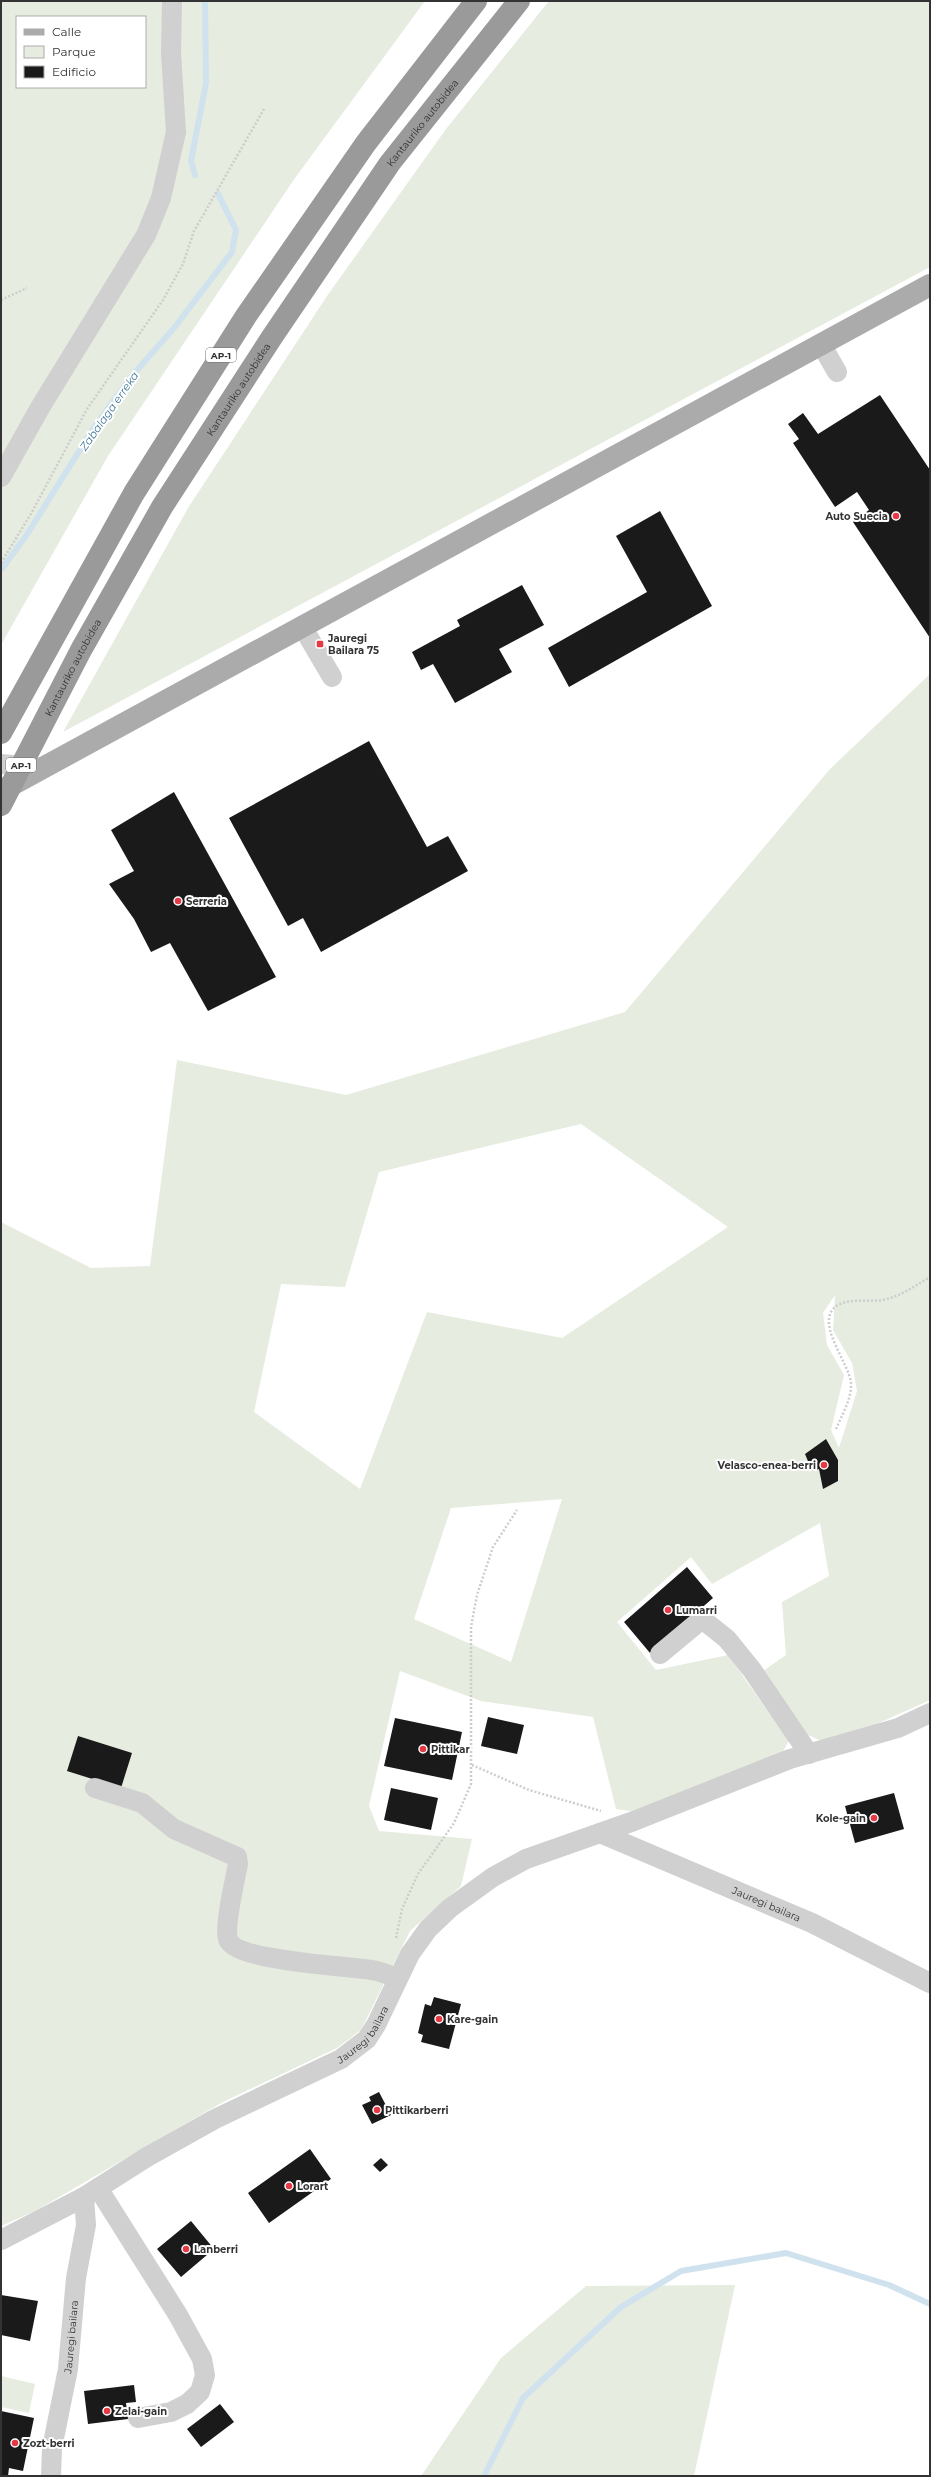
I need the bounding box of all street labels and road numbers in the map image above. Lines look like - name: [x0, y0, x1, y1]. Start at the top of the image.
- street label: Kantauriko autobidea: [383, 76, 461, 169]
- street label: Kantauriko autobidea: [203, 340, 273, 438]
- road number: AP-1: [206, 348, 236, 362]
- street label: Kantauriko autobidea: [41, 617, 104, 718]
- road number: AP-1: [6, 758, 36, 772]
- street label: Jauregi bailara: [729, 1883, 803, 1924]
- street label: Jauregi bailara: [334, 2004, 391, 2067]
- street label: Jauregi bailara: [61, 2300, 81, 2375]

